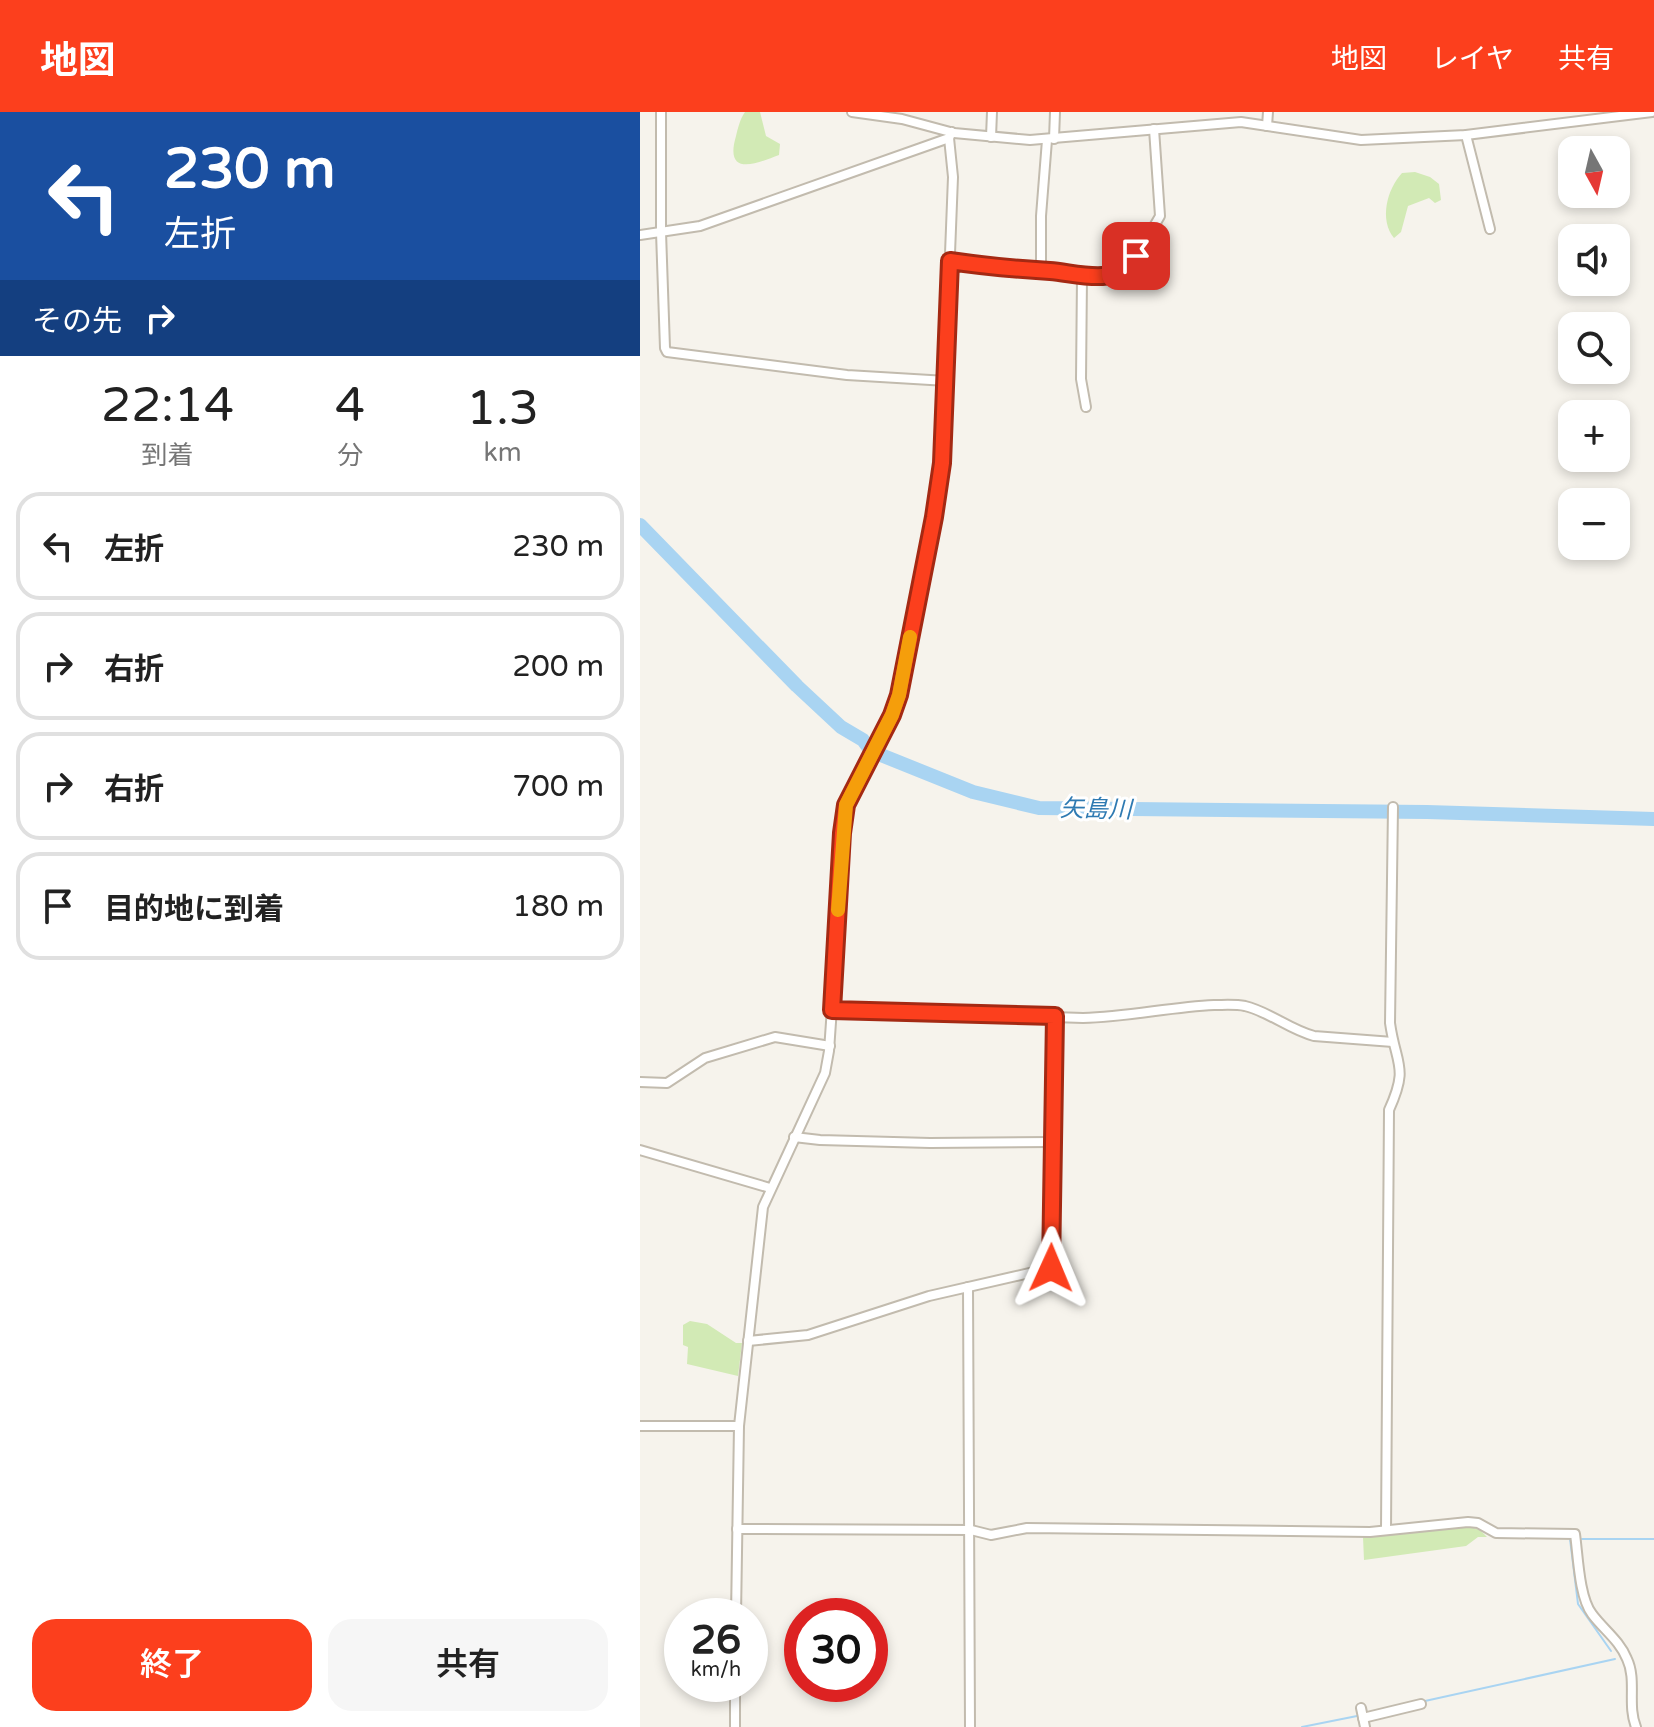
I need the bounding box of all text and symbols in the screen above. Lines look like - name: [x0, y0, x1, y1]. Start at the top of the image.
- text: 地図: [40, 38, 116, 84]
- text: 地図: [1331, 42, 1387, 76]
- text: レイヤ: [1431, 42, 1514, 76]
- text: 共有: [1558, 42, 1614, 76]
- text: 230 m: [164, 136, 335, 203]
- north arrow: [1558, 136, 1630, 208]
- map controls: [1558, 136, 1630, 560]
- icon: left: [32, 144, 136, 248]
- text: 左折: [164, 213, 236, 256]
- pin: [1102, 222, 1170, 290]
- button: sound: [1558, 224, 1630, 296]
- icon: arrive: [1114, 234, 1158, 278]
- icon: right: [138, 296, 182, 340]
- text: その先: [32, 303, 122, 340]
- button: search: [1558, 312, 1630, 384]
- text: 22:14: [101, 377, 234, 435]
- text: 4: [335, 377, 365, 435]
- text: 1.3: [466, 380, 539, 438]
- button: +: [1558, 400, 1630, 472]
- text: km: [484, 437, 522, 468]
- text: 到着: [142, 440, 194, 471]
- text: 分: [337, 440, 363, 471]
- button: −: [1558, 488, 1630, 560]
- icon: left: [36, 524, 80, 568]
- text: 230 m: [512, 528, 604, 565]
- text: 左折: [104, 531, 164, 568]
- icon: right: [36, 644, 80, 688]
- text: 200 m: [512, 648, 604, 685]
- text: 右折: [104, 651, 164, 688]
- icon: right: [36, 764, 80, 808]
- text: 700 m: [512, 768, 604, 805]
- text: 右折: [104, 771, 164, 808]
- water label: 矢島川: [1060, 794, 1135, 825]
- icon: arrive: [36, 884, 80, 928]
- text: 180 m: [512, 888, 604, 925]
- text: 目的地に到着: [104, 891, 284, 928]
- position arrow: [1009, 1226, 1093, 1310]
- speed limit sign: 30: [784, 1598, 888, 1702]
- text: 26: [691, 1616, 741, 1664]
- button: 終了: [32, 1619, 312, 1711]
- button: 共有: [328, 1619, 608, 1711]
- text: km/h: [691, 1658, 741, 1682]

